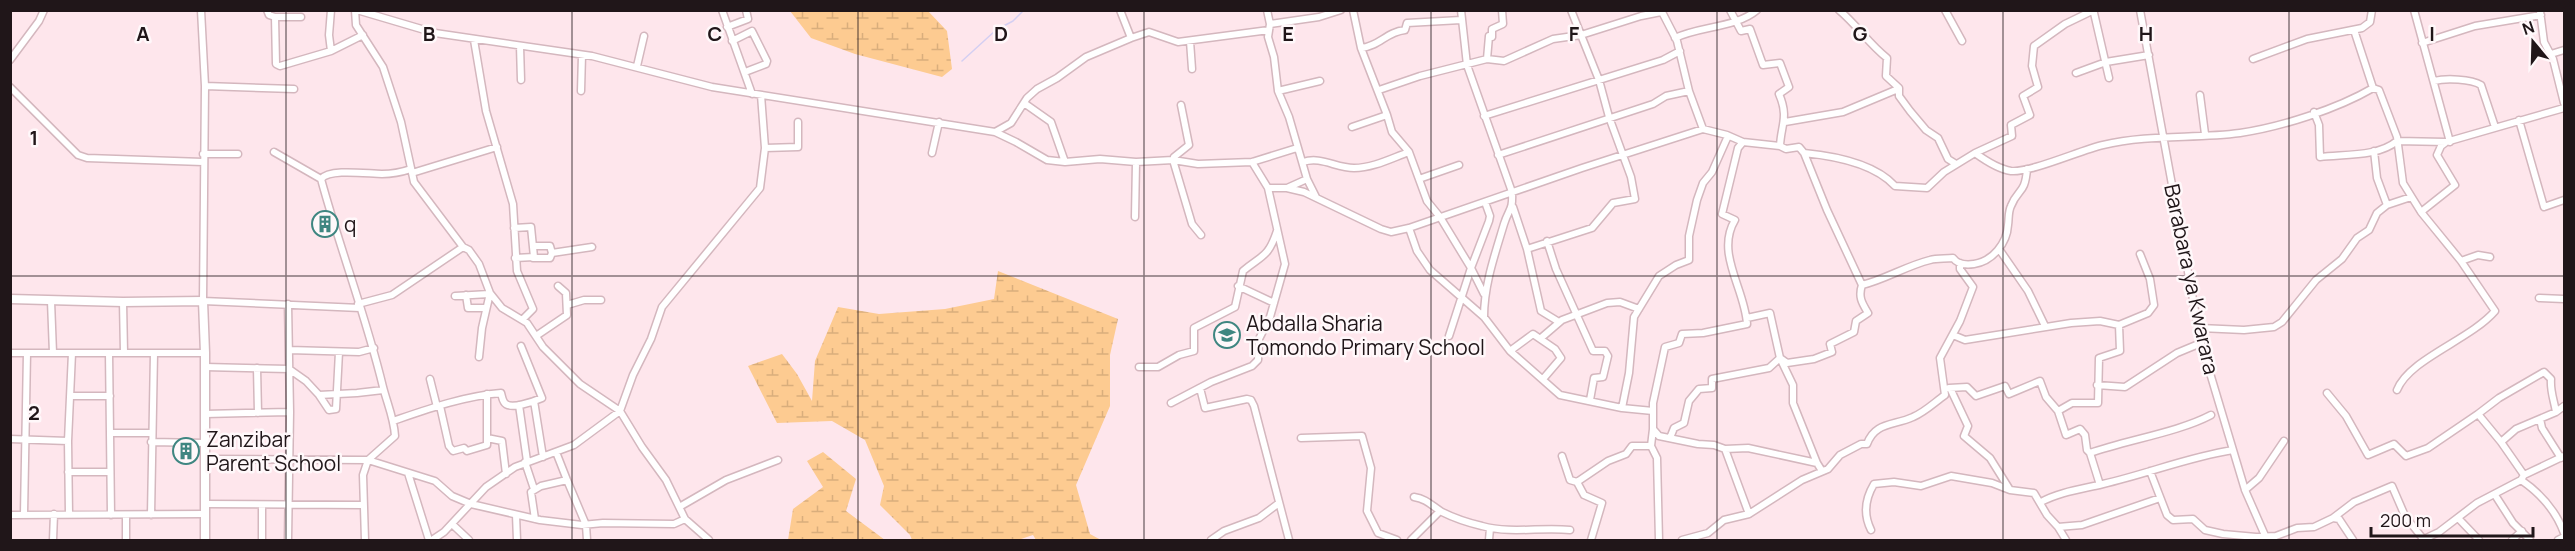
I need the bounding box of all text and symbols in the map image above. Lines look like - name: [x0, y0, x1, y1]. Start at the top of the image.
- north arrow: [2503, 12, 2563, 72]
- text: N: [2519, 16, 2537, 40]
- text: A: [136, 20, 150, 47]
- text: B: [423, 20, 436, 47]
- text: C: [708, 20, 722, 47]
- text: D: [994, 20, 1008, 47]
- text: E: [1282, 20, 1294, 47]
- text: F: [1569, 20, 1580, 47]
- text: G: [1853, 20, 1868, 47]
- text: H: [2139, 20, 2153, 47]
- text: I: [2429, 20, 2435, 47]
- text: 1: [30, 124, 38, 151]
- street label: Barabara ya Kwarara: [2158, 181, 2226, 377]
- building icon: q: [310, 209, 340, 239]
- place label: q: [344, 210, 356, 238]
- place label: Abdalla Sharia Tomondo Primary School: [1246, 309, 1485, 361]
- school or university icon: Abdalla Sharia Tomondo Primary School: [1212, 320, 1242, 350]
- text: 2: [28, 399, 40, 426]
- place label: Zanzibar Parent School: [206, 425, 341, 477]
- building icon: Zanzibar Parent School: [171, 436, 201, 466]
- scale bar: [2371, 500, 2533, 538]
- text: 200 m: [2380, 508, 2431, 532]

